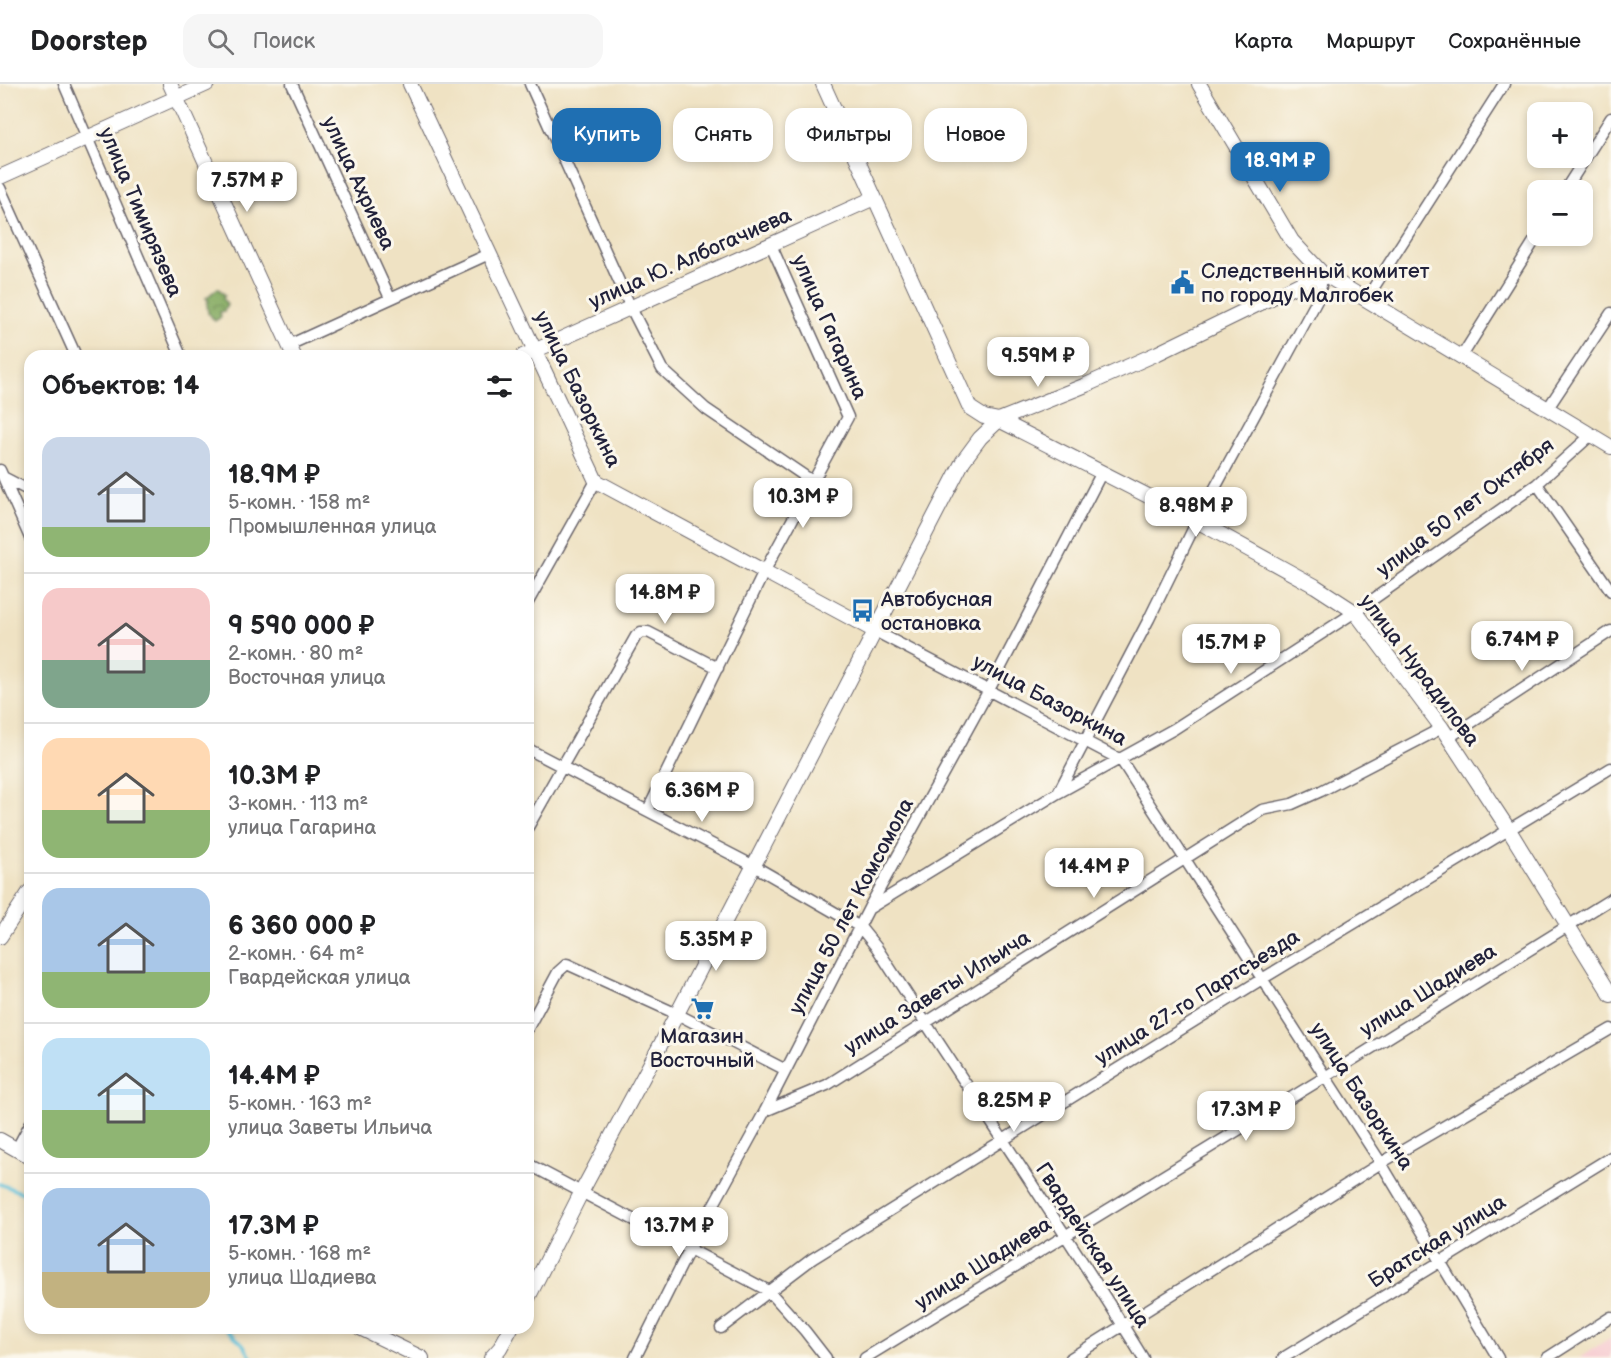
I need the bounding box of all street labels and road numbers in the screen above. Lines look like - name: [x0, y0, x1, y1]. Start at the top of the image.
- street label: улица Ахриева: [317, 112, 401, 255]
- street label: улица Тимирязева: [93, 124, 188, 301]
- street label: улица Ю. Албогачиева: [585, 202, 796, 314]
- street label: улица Гагарина: [786, 251, 873, 404]
- street label: улица Базоркина: [529, 307, 626, 472]
- street label: улица 50 лет Октября: [1372, 433, 1559, 582]
- street label: улица Нурадилова: [1354, 589, 1485, 752]
- street label: улица Базоркина: [968, 649, 1132, 752]
- street label: улица 50 лет Комсомола: [784, 793, 919, 1019]
- street label: улица 27-го Партсъезда: [1090, 924, 1305, 1071]
- street label: улица Заветы Ильича: [840, 925, 1035, 1060]
- street label: улица Шадиева: [1355, 938, 1502, 1042]
- street label: улица Базоркина: [1305, 1018, 1419, 1175]
- street label: Гвардейская улица: [1030, 1158, 1156, 1333]
- street label: Братская улица: [1364, 1189, 1511, 1294]
- street label: улица Шадиева: [910, 1211, 1057, 1315]

